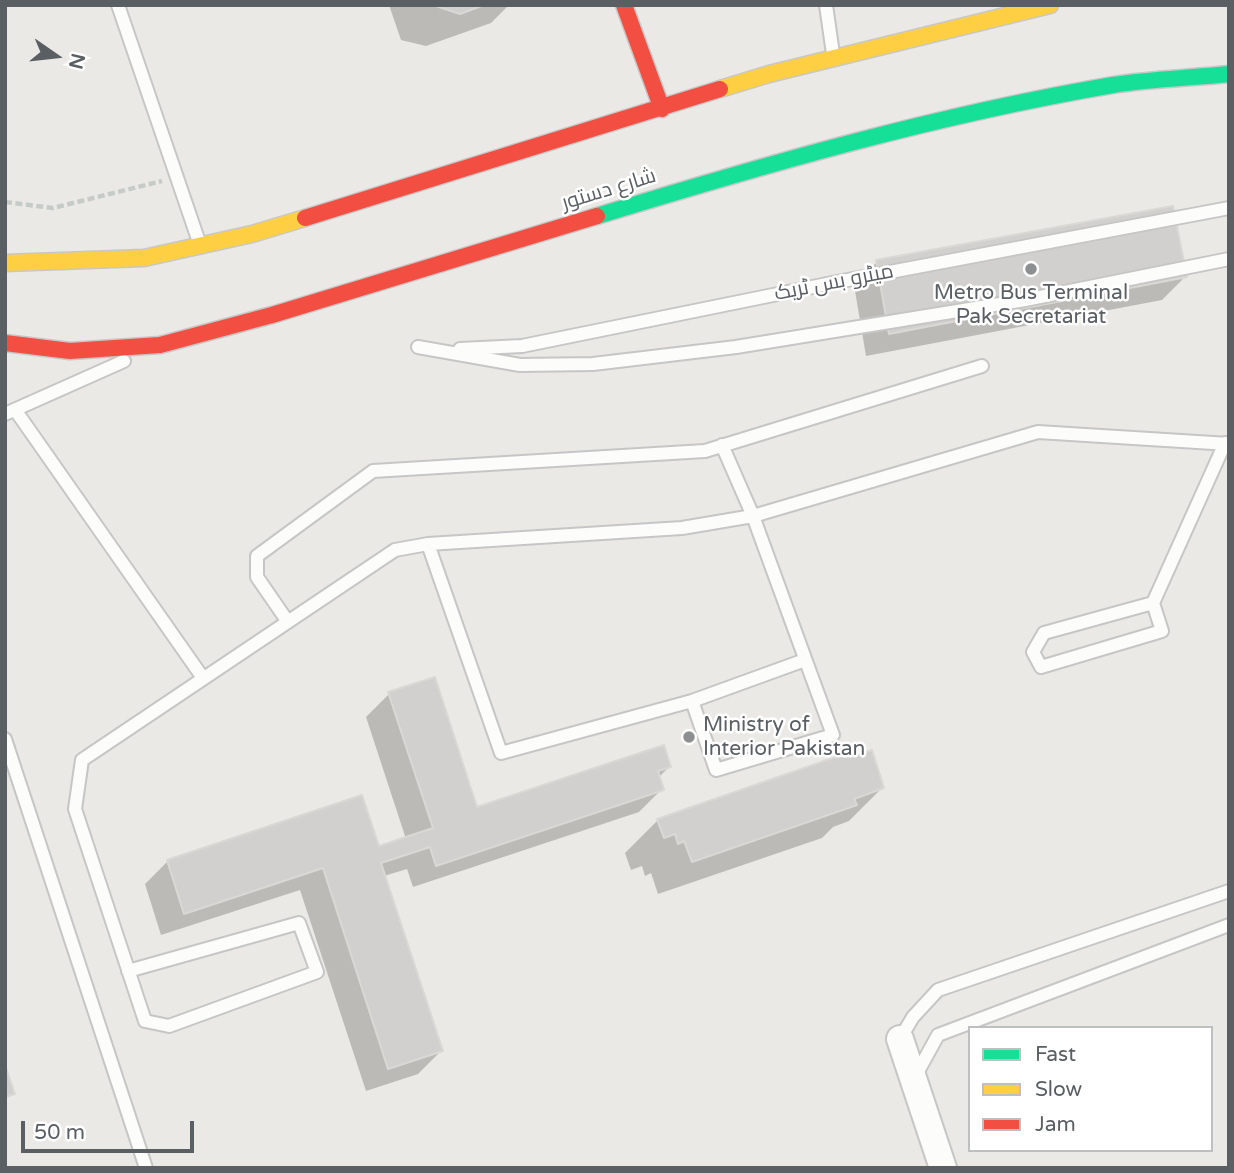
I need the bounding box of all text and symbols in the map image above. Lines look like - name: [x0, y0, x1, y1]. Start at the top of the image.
- north arrow: [21, 21, 91, 91]
- text: N: [64, 51, 89, 71]
- street label: شارع دستور: [559, 164, 659, 216]
- street label: میٹرو بس ٹریک: [772, 259, 896, 307]
- marker: Metro Bus Terminal Pak Secretariat: [1023, 261, 1039, 277]
- place label: Metro Bus Terminal Pak Secretariat: [934, 280, 1128, 330]
- place label: Ministry of Interior Pakistan: [703, 712, 865, 762]
- marker: Ministry of Interior Pakistan: [681, 729, 697, 745]
- legend: [968, 1026, 1213, 1152]
- text: Fast: [1035, 1042, 1076, 1067]
- text: Slow: [1035, 1077, 1082, 1102]
- scale bar: [24, 1106, 198, 1150]
- text: Jam: [1035, 1112, 1076, 1137]
- text: 50 m: [34, 1120, 85, 1145]

